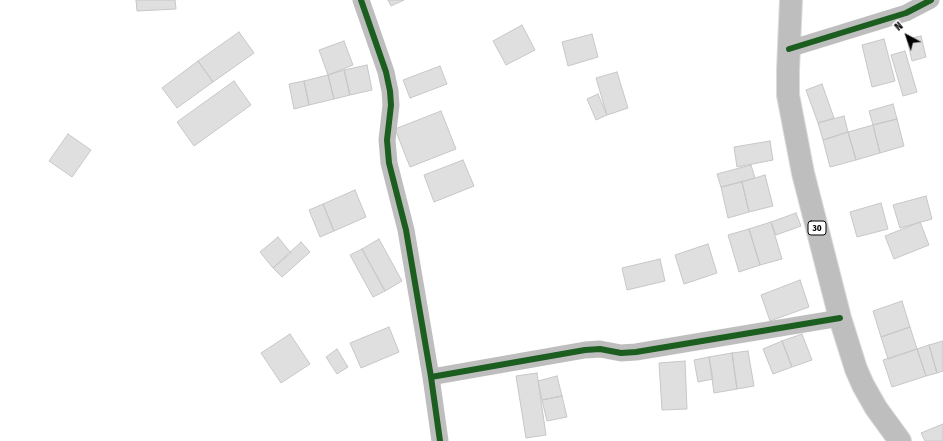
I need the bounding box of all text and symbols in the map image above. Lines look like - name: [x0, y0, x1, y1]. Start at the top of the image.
- north arrow: [887, 16, 927, 56]
- text: N: [892, 19, 906, 34]
- road number: 30: [808, 221, 826, 235]

